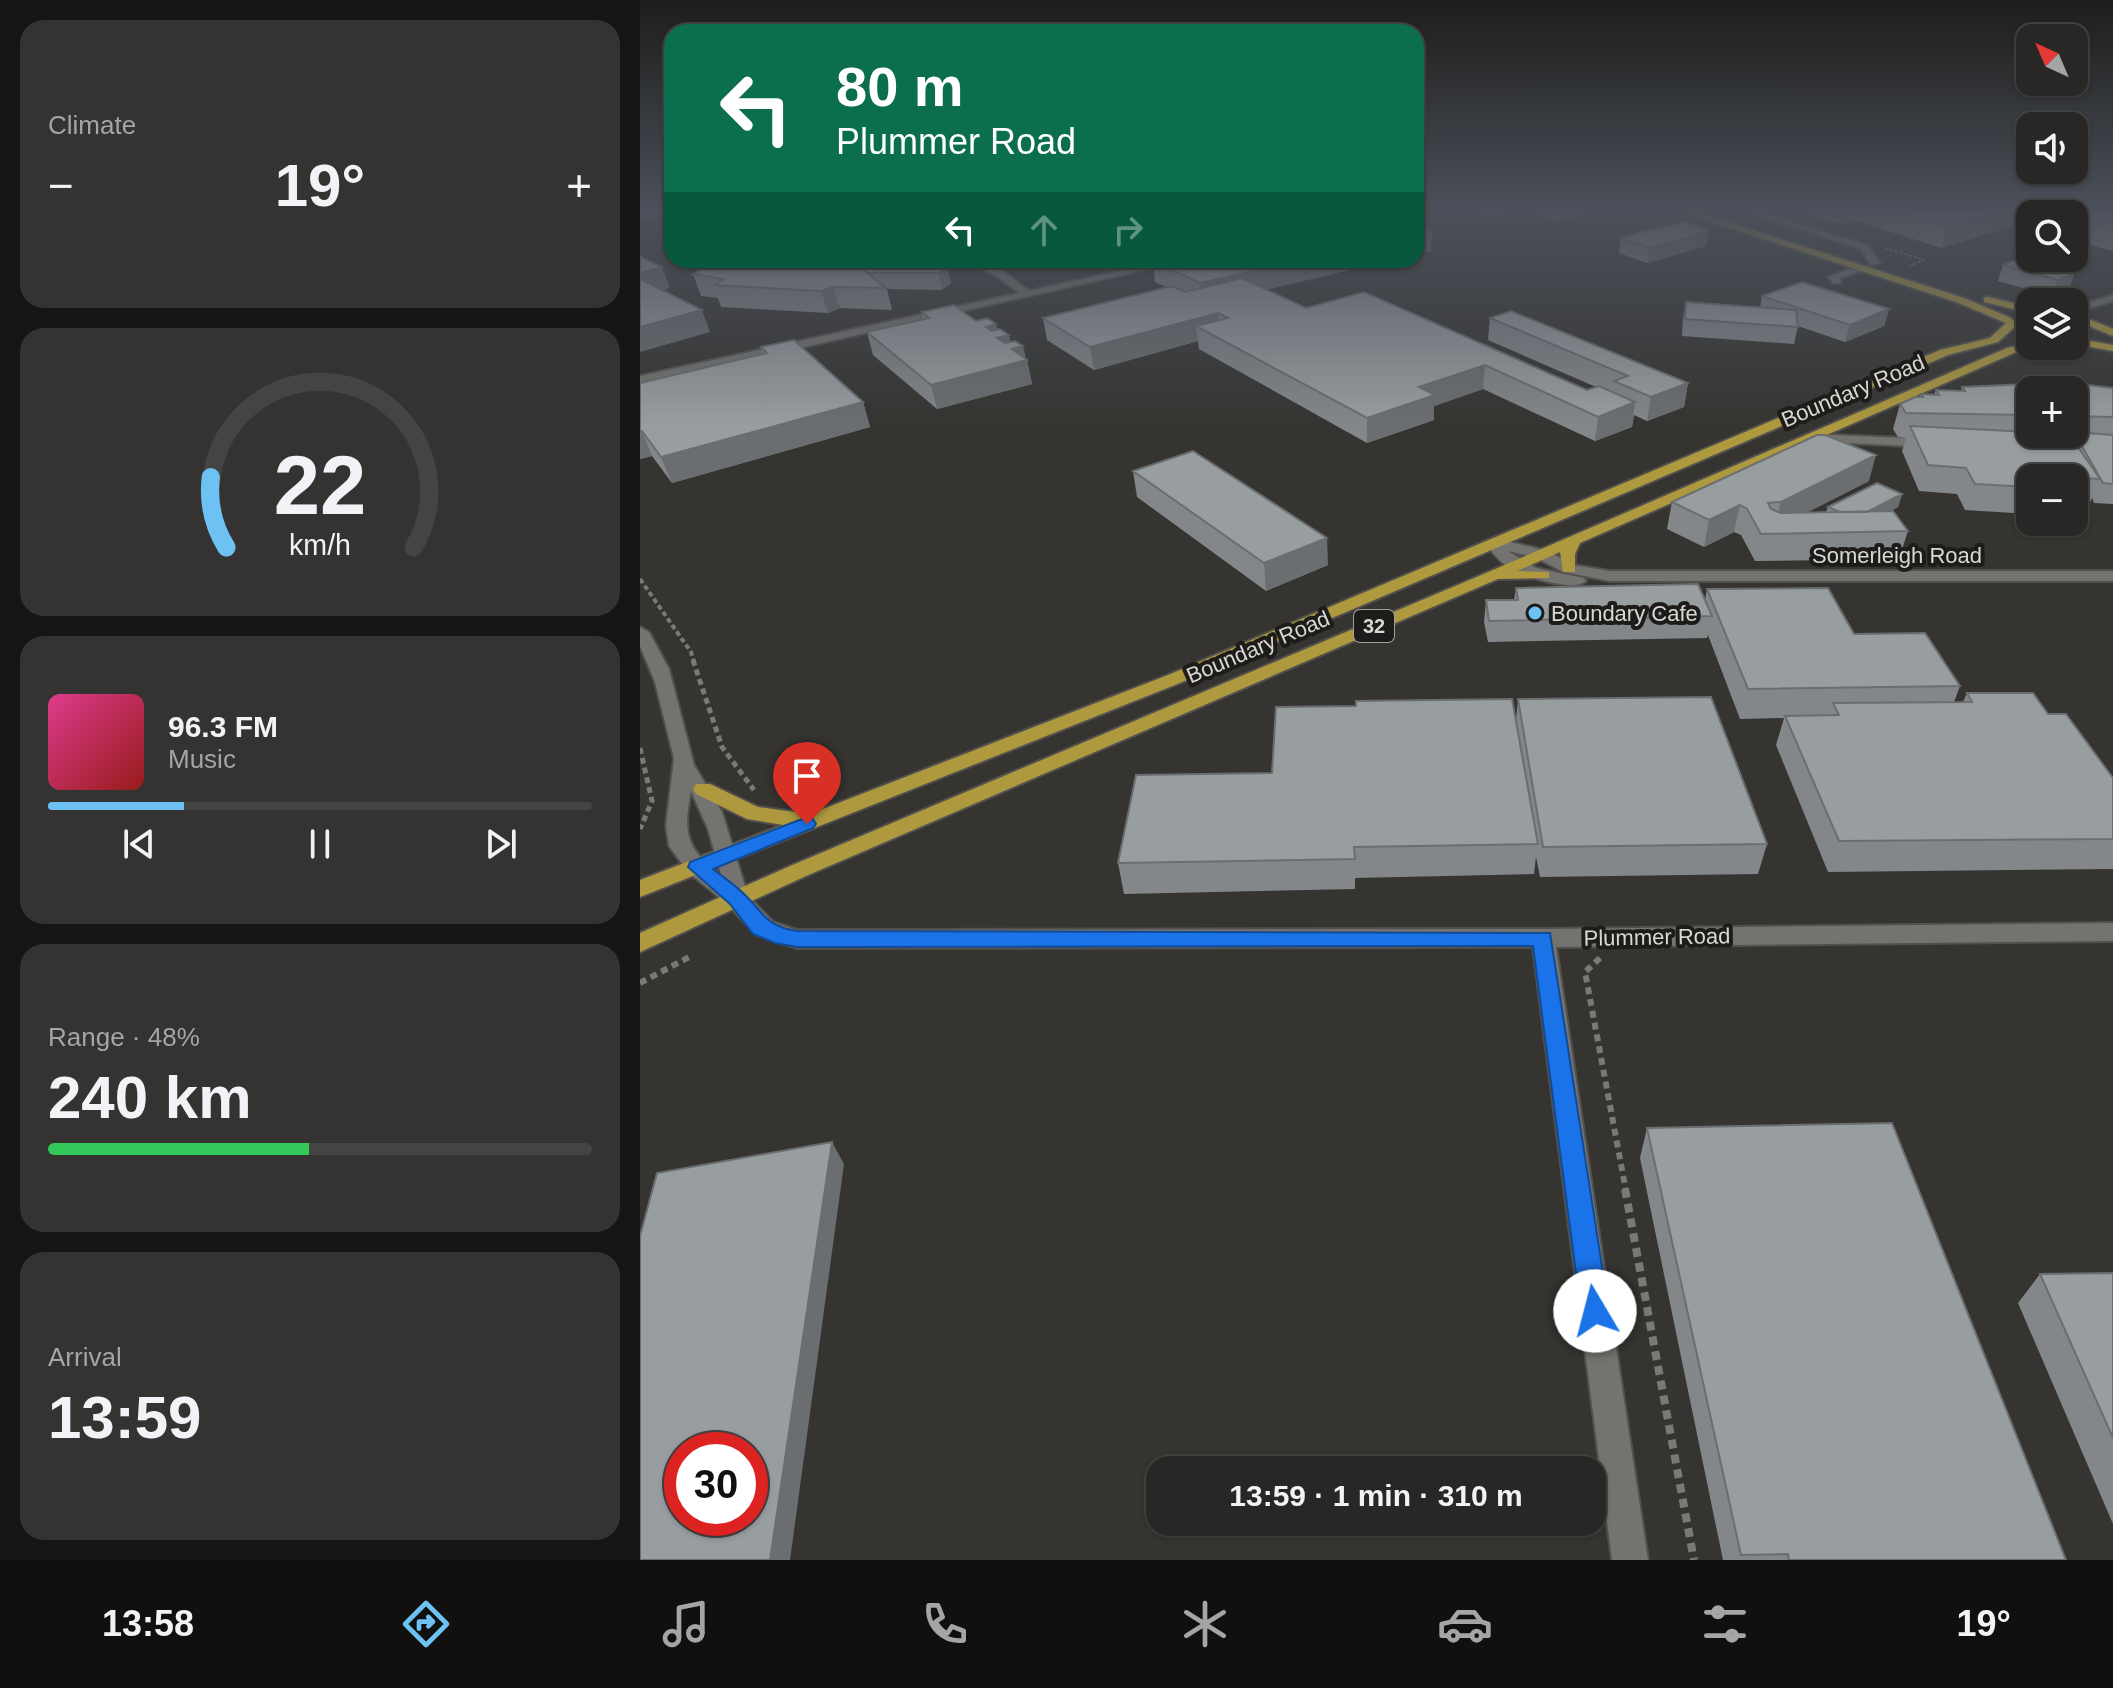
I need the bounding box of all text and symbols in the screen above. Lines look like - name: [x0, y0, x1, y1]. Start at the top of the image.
- north arrow: [2016, 24, 2088, 96]
- map controls: [2016, 24, 2088, 536]
- text: 80 m: [836, 55, 964, 118]
- icon: left: [704, 56, 808, 160]
- text: Climate: [48, 110, 136, 140]
- button: sound: [2016, 112, 2088, 184]
- text: Plummer Road: [836, 121, 1076, 162]
- text: 19°: [275, 152, 365, 219]
- text: −: [48, 161, 74, 210]
- text: +: [566, 161, 592, 210]
- button: search: [2016, 200, 2088, 272]
- icon: left: [938, 208, 982, 252]
- icon: ahead: [1022, 208, 1066, 252]
- icon: right: [1106, 208, 1150, 252]
- button: layers: [2016, 288, 2088, 360]
- street label: Boundary Road: [1778, 350, 1928, 432]
- button: +: [2016, 376, 2088, 448]
- text: 22: [274, 439, 366, 532]
- button: −: [2016, 464, 2088, 536]
- text: km/h: [289, 529, 351, 561]
- street label: Somerleigh Road: [1812, 543, 1982, 568]
- place label: Boundary Cafe: [1551, 601, 1698, 626]
- marker: Boundary Cafe: [1526, 604, 1544, 622]
- street label: Boundary Road: [1183, 606, 1333, 688]
- road number: 32: [1354, 610, 1394, 642]
- text: 96.3 FM: [168, 710, 278, 743]
- pin: [773, 742, 841, 824]
- text: Music: [168, 744, 236, 774]
- icon: arrive: [785, 754, 829, 798]
- icon: previous: [117, 822, 161, 866]
- icon: pause: [298, 822, 342, 866]
- icon: next: [479, 822, 523, 866]
- street label: Plummer Road: [1583, 923, 1731, 951]
- text: Range · 48%: [48, 1022, 200, 1052]
- text: 240 km: [48, 1064, 252, 1131]
- position arrow: [1553, 1269, 1637, 1353]
- text: Arrival: [48, 1342, 122, 1372]
- text: 13:59: [48, 1384, 201, 1451]
- speed limit sign: 30: [664, 1432, 768, 1536]
- text: 13:59 · 1 min · 310 m: [1229, 1479, 1523, 1512]
- icon: directions: [398, 1596, 454, 1652]
- icon: music: [658, 1596, 714, 1652]
- icon: phone: [917, 1596, 973, 1652]
- icon: climate: [1177, 1596, 1233, 1652]
- icon: car: [1437, 1596, 1493, 1652]
- icon: filters: [1697, 1596, 1753, 1652]
- text: 13:58: [102, 1603, 194, 1644]
- text: 19°: [1957, 1603, 2011, 1644]

